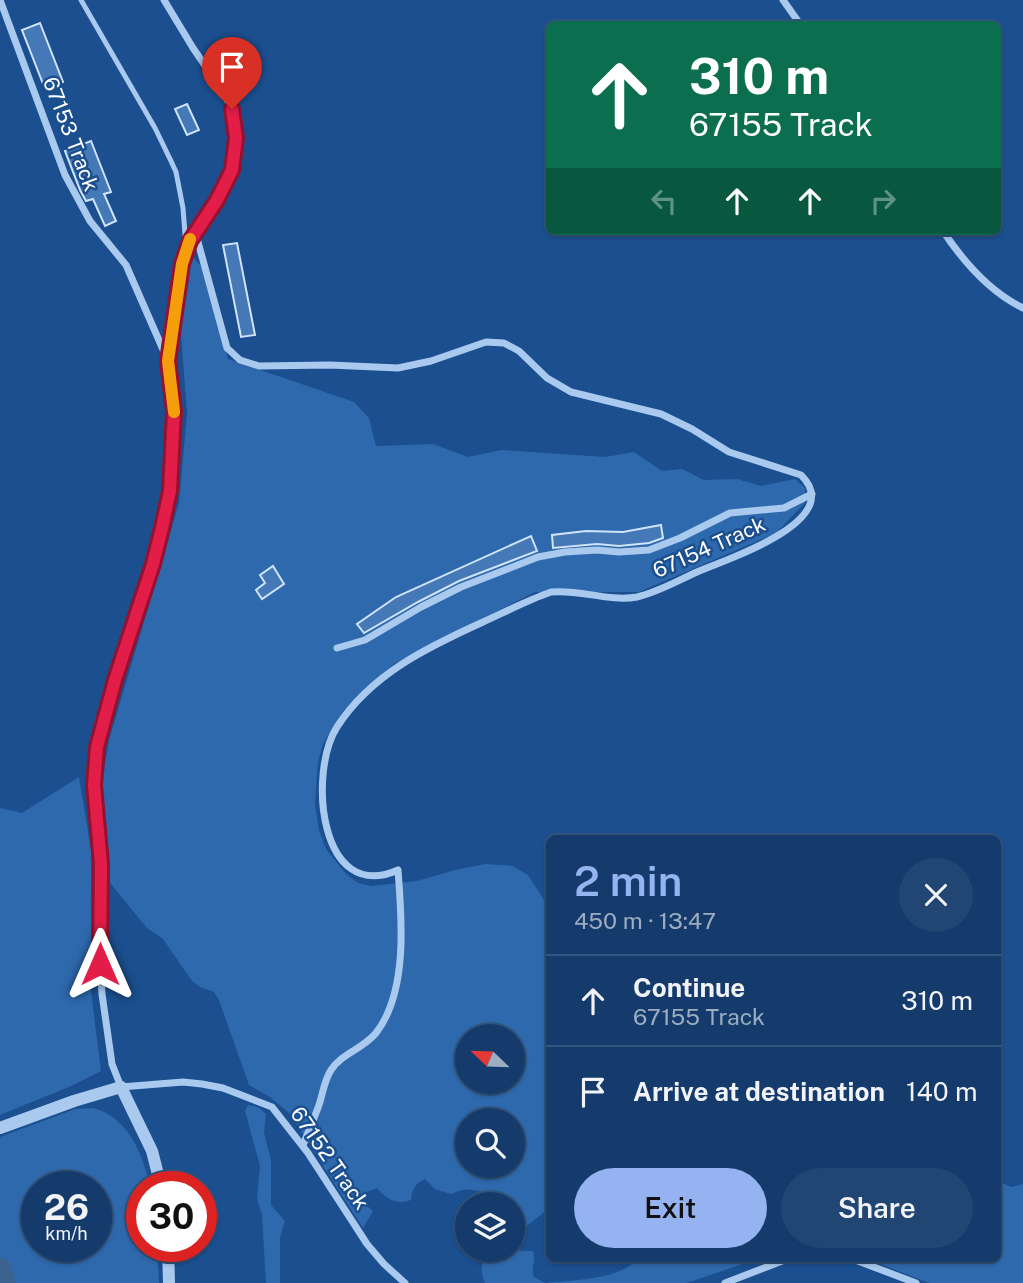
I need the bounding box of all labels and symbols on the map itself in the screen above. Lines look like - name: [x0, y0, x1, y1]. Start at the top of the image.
- pin: [202, 37, 262, 109]
- street label: 67153 Track: [38, 73, 104, 195]
- street label: 67154 Track: [649, 511, 769, 583]
- position arrow: [63, 927, 137, 1001]
- north arrow: [455, 1024, 525, 1094]
- street label: 67152 Track: [285, 1102, 375, 1214]
- speed limit sign: 30: [126, 1171, 217, 1262]

